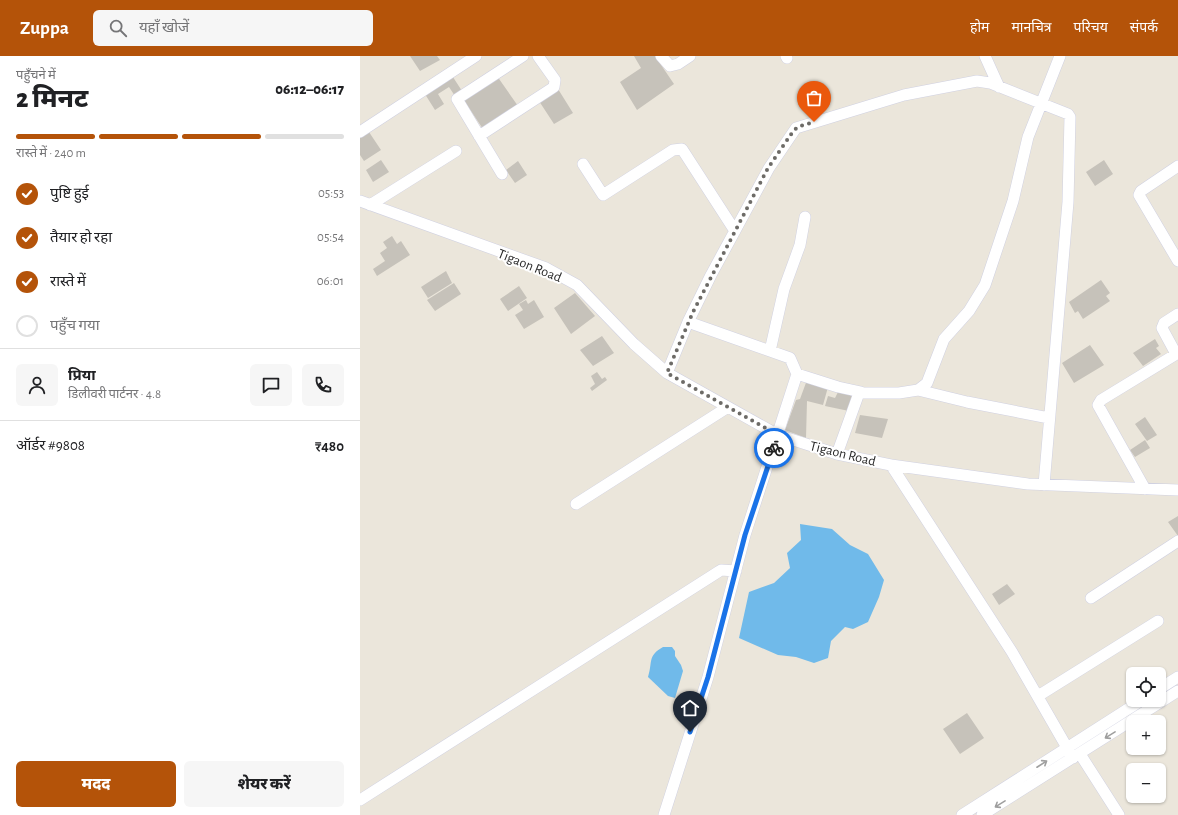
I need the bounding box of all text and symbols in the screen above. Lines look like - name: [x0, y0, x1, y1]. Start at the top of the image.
- search box: [93, 10, 373, 46]
- icon: search: [107, 17, 129, 39]
- text: Zuppa: [20, 19, 69, 38]
- text: यहाँ खोजें: [139, 20, 189, 35]
- text: होम: [970, 21, 989, 35]
- text: मानचित्र: [1011, 21, 1052, 35]
- text: परिचय: [1074, 21, 1108, 35]
- text: संपर्क: [1130, 21, 1158, 35]
- text: पहुँचने में: [16, 69, 56, 82]
- pin: [797, 81, 831, 122]
- text: 06:12–06:17: [275, 82, 344, 97]
- text: 2 मिनट: [16, 86, 88, 112]
- icon: bag: [803, 87, 825, 109]
- text: रास्ते में · 240 m: [16, 147, 86, 160]
- icon: check: [16, 183, 38, 205]
- text: पुष्टि हुई: [50, 186, 89, 201]
- text: 05:53: [318, 187, 344, 200]
- icon: check: [16, 227, 38, 249]
- text: तैयार हो रहा: [50, 230, 112, 245]
- text: 05:54: [317, 231, 344, 244]
- street label: Tigaon Road: [496, 247, 564, 285]
- icon: check: [16, 271, 38, 293]
- text: रास्ते में: [50, 274, 86, 289]
- text: 06:01: [317, 275, 344, 288]
- text: पहुँच गया: [50, 318, 100, 333]
- button: person: [16, 364, 58, 406]
- button: chat: [250, 364, 292, 406]
- button: phone: [302, 364, 344, 406]
- text: प्रिया: [68, 368, 96, 383]
- text: डिलीवरी पार्टनर · 4.8: [68, 388, 161, 401]
- courier: [754, 428, 794, 468]
- icon: bike: [763, 437, 785, 459]
- text: ऑर्डर #9808: [16, 438, 85, 453]
- text: ₹480: [315, 439, 344, 454]
- street label: Tigaon Road: [808, 439, 877, 469]
- map controls: [1126, 667, 1166, 803]
- button: locate: [1126, 667, 1166, 707]
- pin: [673, 691, 707, 732]
- icon: home: [679, 697, 701, 719]
- button: +: [1126, 715, 1166, 755]
- one-way arrow: [1104, 730, 1115, 739]
- one-way arrow: [1037, 760, 1048, 768]
- button: मदद: [16, 761, 176, 807]
- button: शेयर करें: [184, 761, 344, 807]
- button: −: [1126, 763, 1166, 803]
- one-way arrow: [994, 800, 1005, 808]

